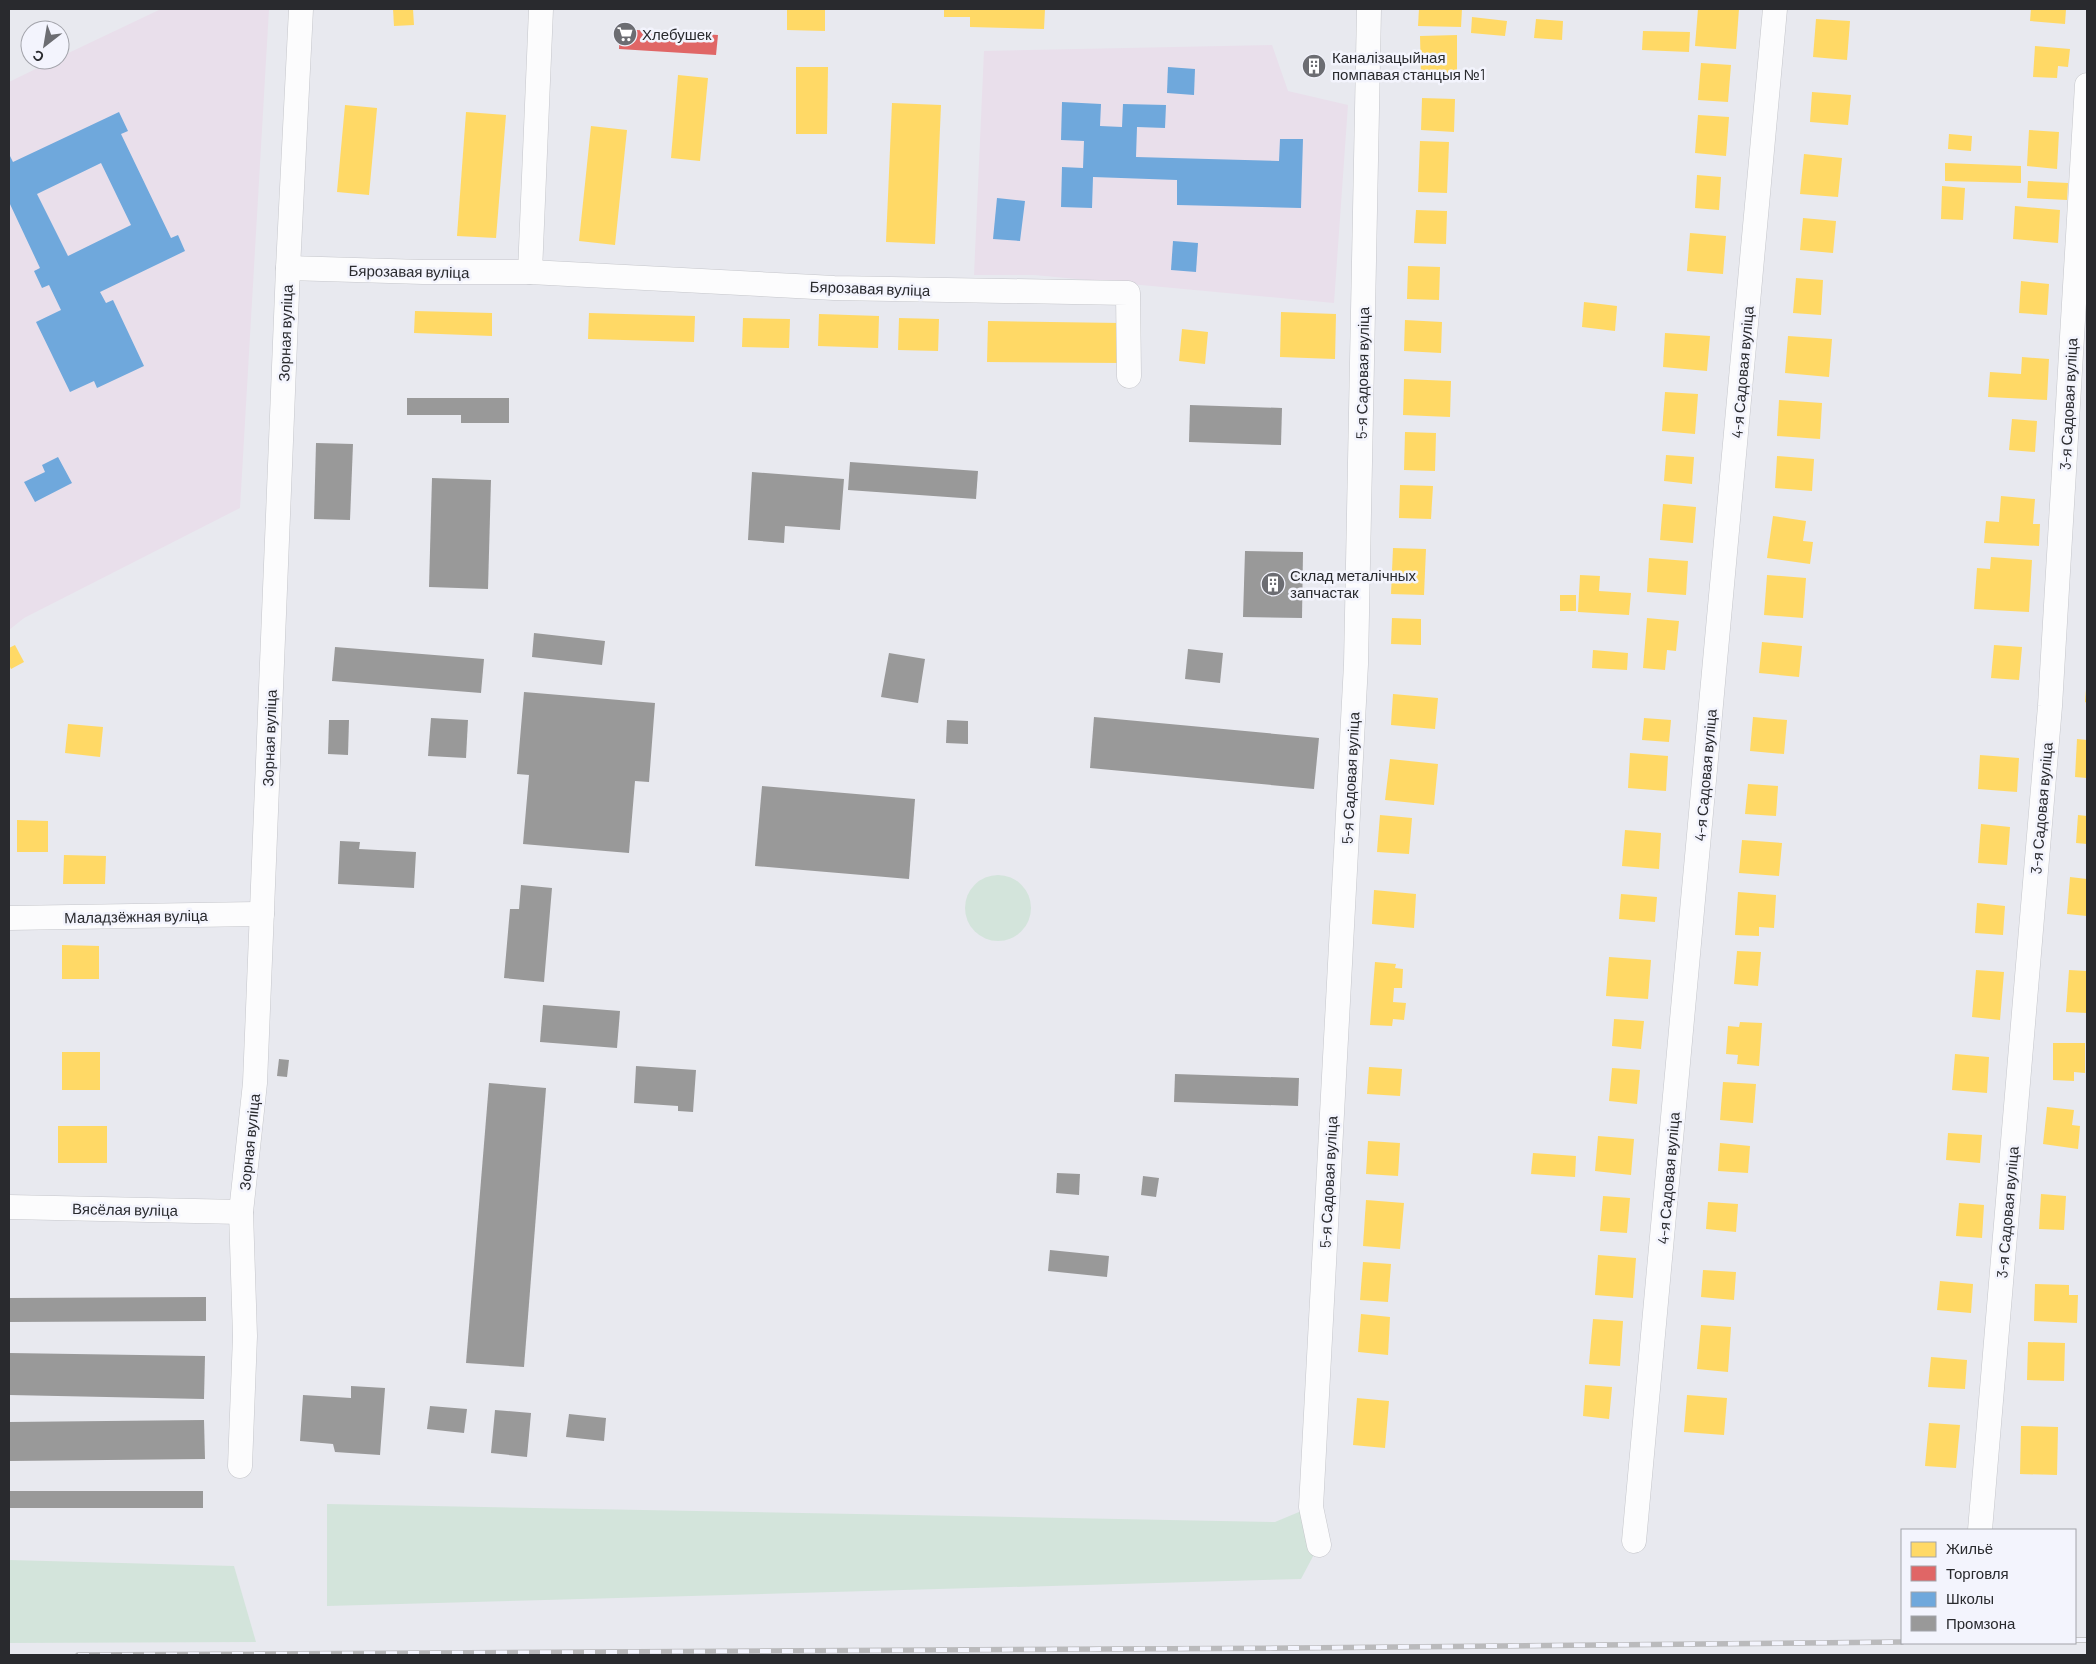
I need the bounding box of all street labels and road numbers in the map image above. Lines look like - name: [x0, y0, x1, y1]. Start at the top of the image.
- street label: Бярозавая вуліца: [348, 261, 470, 281]
- street label: Бярозавая вуліца: [809, 277, 931, 299]
- street label: Зорная вуліца: [274, 283, 296, 382]
- street label: 4-я Садовая вуліца: [1727, 304, 1757, 439]
- street label: 5-я Садовая вуліца: [1352, 306, 1372, 439]
- street label: 3-я Садовая вуліца: [2056, 337, 2080, 471]
- street label: Зорная вуліца: [258, 688, 280, 787]
- street label: 4-я Садовая вуліца: [1690, 707, 1720, 842]
- street label: 5-я Садовая вуліца: [1338, 711, 1362, 845]
- street label: 3-я Садовая вуліца: [2026, 741, 2056, 875]
- street label: Маладзёжная вуліца: [64, 906, 209, 926]
- street label: Зорная вуліца: [235, 1092, 263, 1191]
- street label: 4-я Садовая вуліца: [1653, 1110, 1683, 1245]
- street label: 5-я Садовая вуліца: [1316, 1115, 1340, 1249]
- street label: 3-я Садовая вуліца: [1992, 1145, 2022, 1279]
- street label: Вясёлая вуліца: [72, 1199, 179, 1219]

